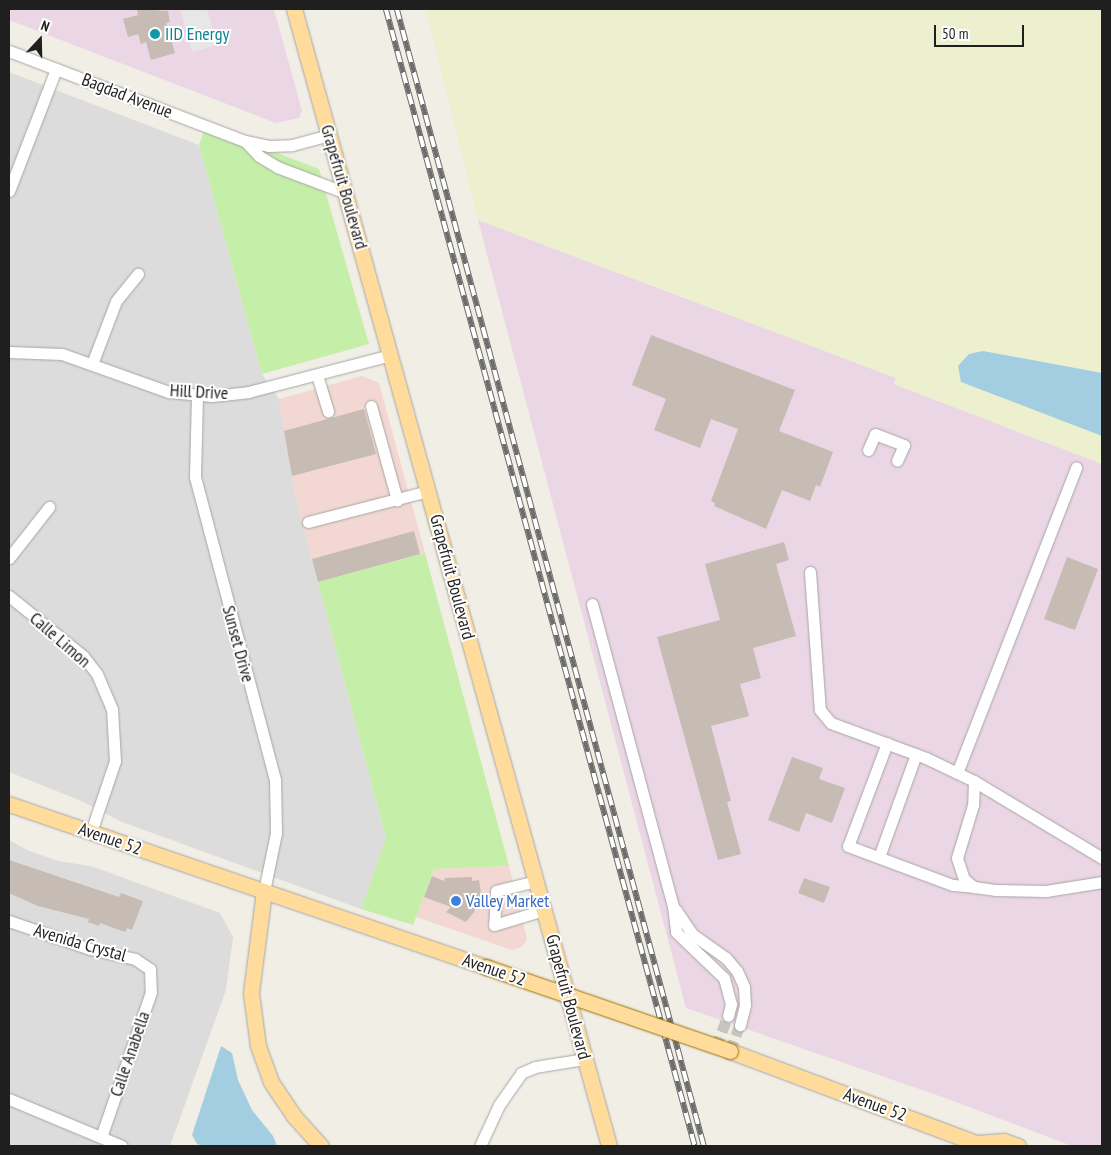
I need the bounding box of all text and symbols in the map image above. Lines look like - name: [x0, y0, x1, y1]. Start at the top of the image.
- north arrow: [15, 15, 65, 65]
- scale bar: [936, 15, 1026, 47]
- text: N: [39, 16, 52, 36]
- place label: IID Energy: [165, 23, 229, 45]
- text: 50 m: [942, 24, 968, 43]
- marker: IID Energy: [149, 28, 161, 40]
- street label: Bagdad Avenue: [79, 69, 175, 123]
- street label: Grapefruit Boulevard: [316, 122, 372, 252]
- street label: Hill Drive: [169, 380, 229, 404]
- street label: Grapefruit Boulevard: [425, 512, 479, 642]
- street label: Sunset Drive: [217, 603, 259, 685]
- street label: Calle Limon: [25, 608, 95, 672]
- street label: Avenue 52: [76, 818, 144, 860]
- place label: Valley Market: [466, 890, 550, 912]
- marker: Valley Market: [450, 895, 462, 907]
- street label: Avenida Crystal: [31, 920, 129, 966]
- street label: Grapefruit Boulevard: [541, 932, 595, 1062]
- street label: Avenue 52: [460, 949, 528, 991]
- street label: Calle Anabella: [105, 1008, 155, 1100]
- street label: Avenue 52: [841, 1084, 909, 1126]

